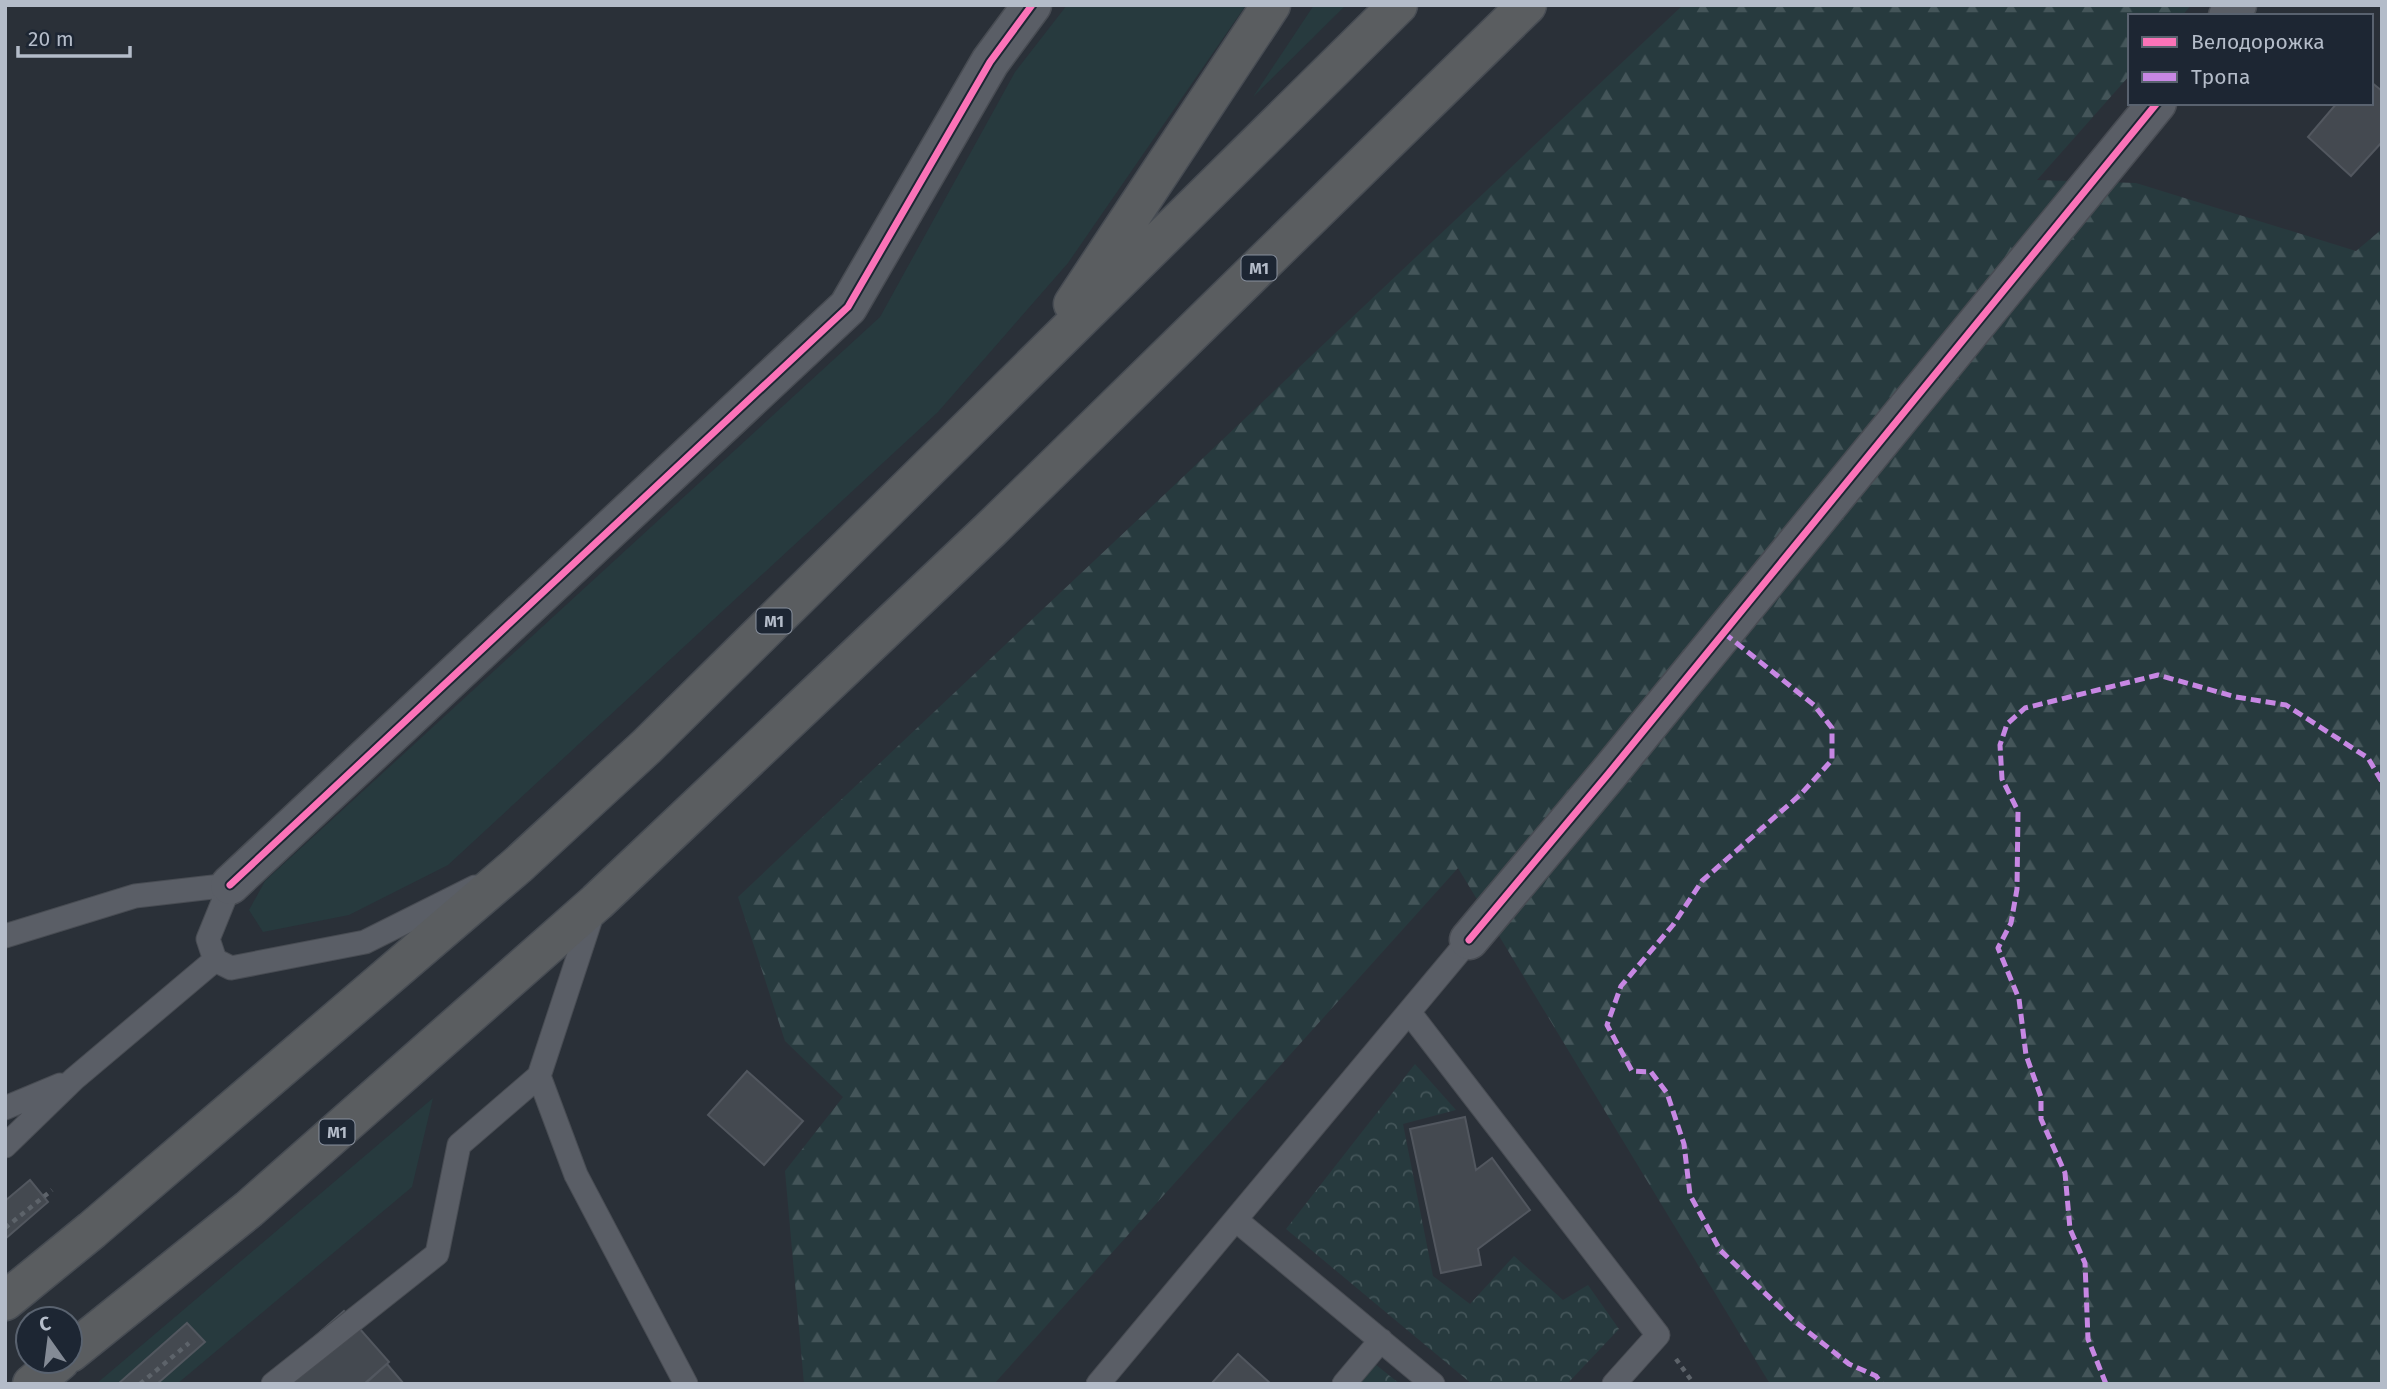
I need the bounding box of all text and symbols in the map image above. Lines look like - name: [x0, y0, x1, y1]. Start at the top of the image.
- scale bar: [18, 14, 130, 58]
- legend: [2128, 14, 2373, 105]
- text: 20 m: [28, 26, 74, 52]
- text: Велодорожка: [2191, 29, 2325, 55]
- text: Тропа: [2191, 64, 2250, 90]
- road number: М1: [1242, 256, 1276, 280]
- road number: М1: [756, 608, 792, 634]
- road number: М1: [320, 1120, 354, 1144]
- north arrow: [14, 1305, 84, 1375]
- text: С: [37, 1311, 53, 1336]

